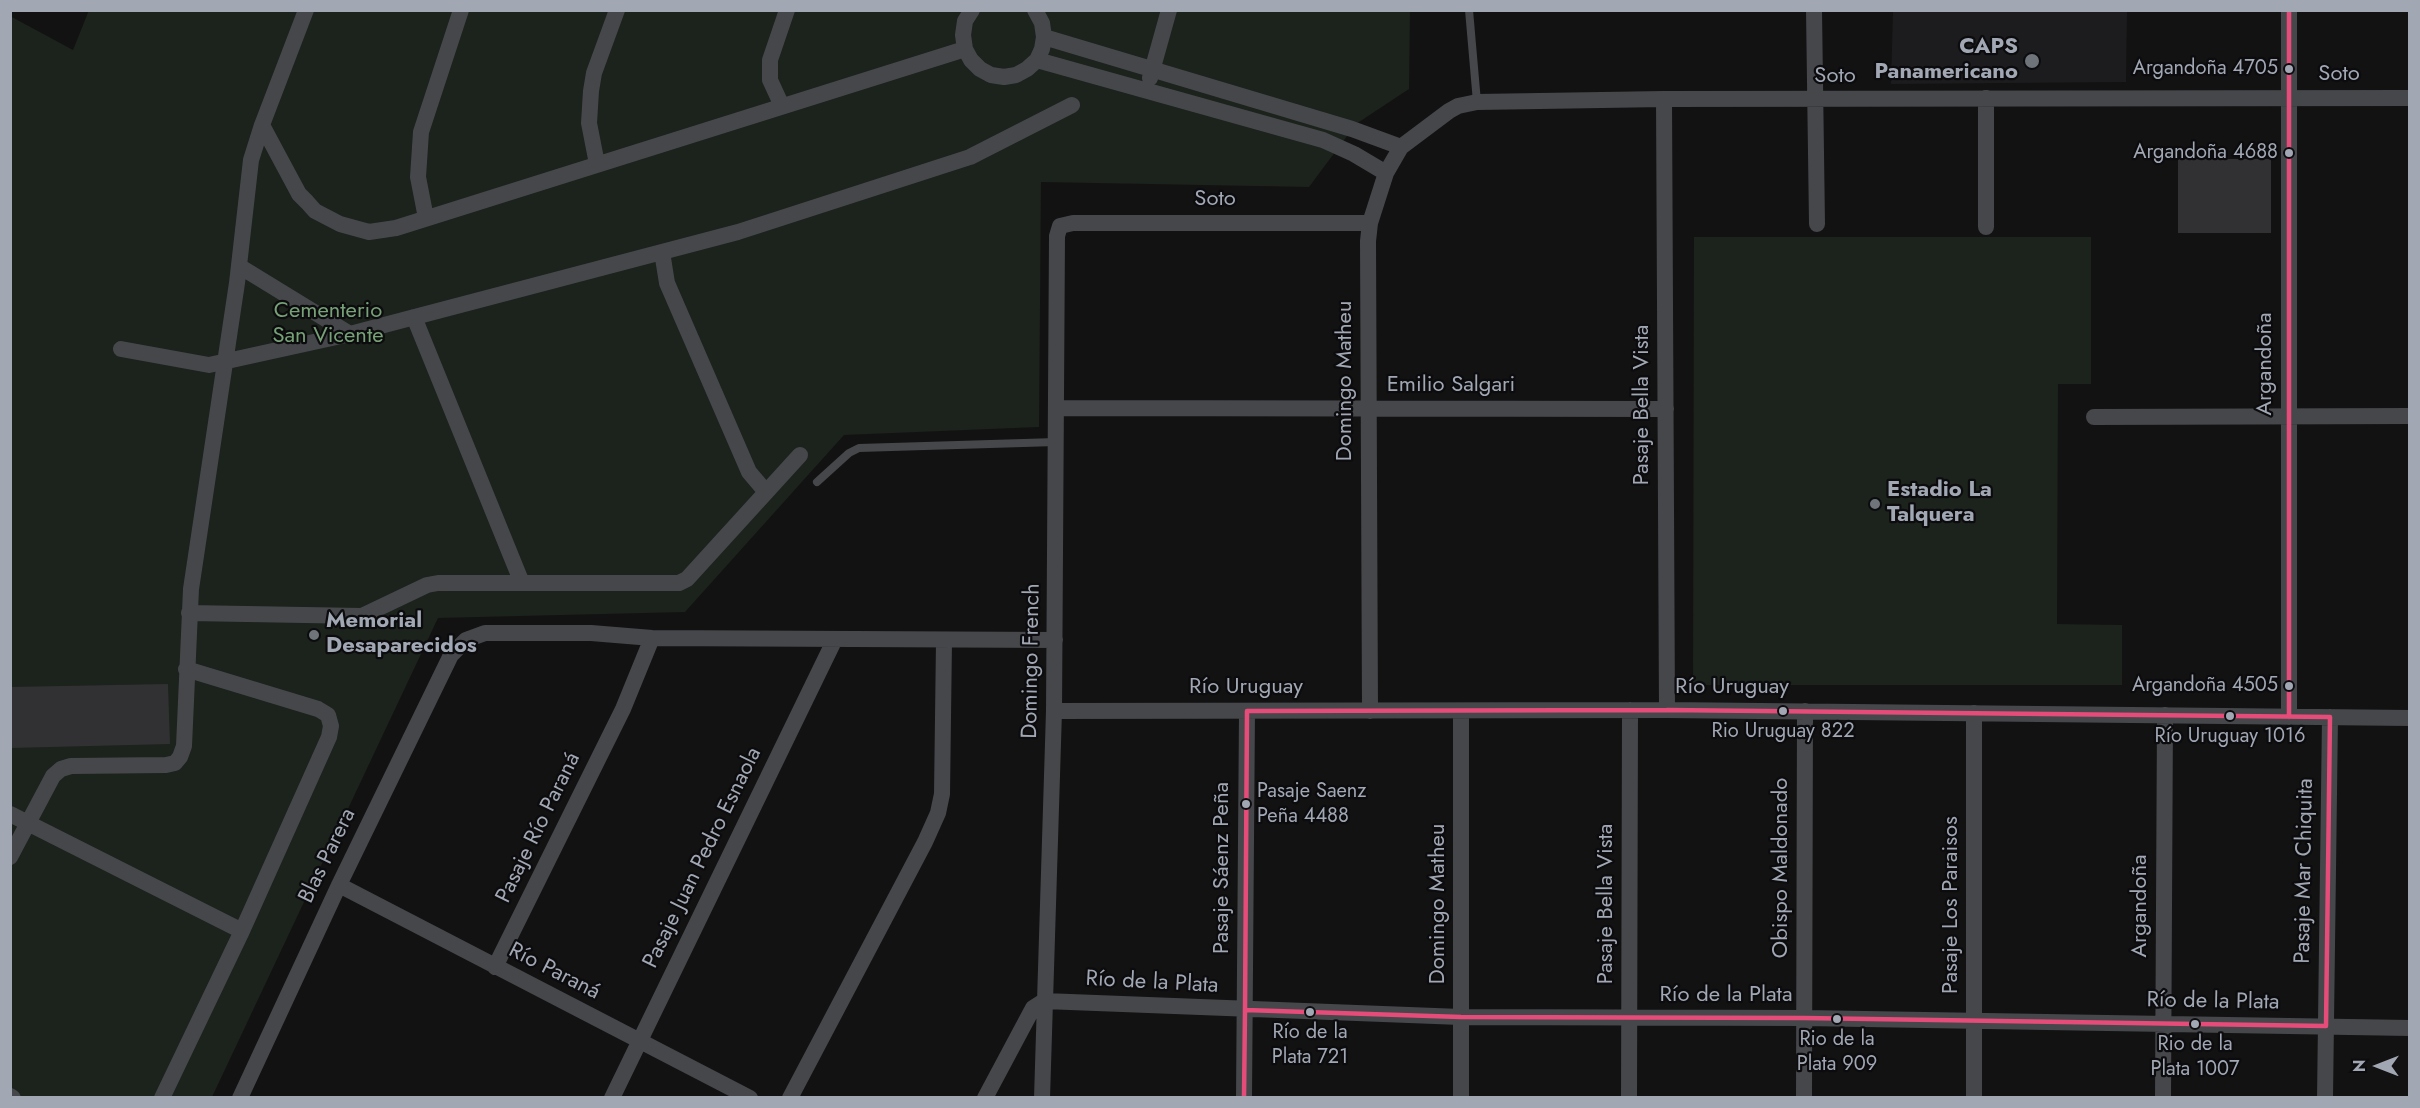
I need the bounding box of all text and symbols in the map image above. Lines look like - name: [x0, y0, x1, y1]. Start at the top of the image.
- place label: CAPS Panamericano: [1874, 35, 2018, 86]
- marker: CAPS Panamericano: [2023, 52, 2041, 70]
- place label: Argandoña 4705: [2133, 57, 2278, 81]
- street label: Soto: [2318, 62, 2360, 88]
- marker: Argandoña 4705: [2283, 63, 2295, 75]
- street label: Soto: [1814, 64, 1856, 90]
- place label: Argandoña 4688: [2133, 141, 2278, 165]
- marker: Argandoña 4688: [2283, 147, 2295, 159]
- street label: Soto: [1194, 187, 1236, 213]
- park label: Cementerio San Vicente: [272, 299, 384, 350]
- street label: Domingo Matheu: [1333, 301, 1359, 461]
- street label: Argandoña: [2253, 312, 2279, 416]
- street label: Pasaje Bella Vista: [1630, 325, 1656, 485]
- street label: Emilio Salgari: [1387, 373, 1515, 399]
- place label: Estadio La Talquera: [1887, 478, 1992, 530]
- marker: Estadio La Talquera: [1868, 497, 1882, 511]
- street label: Domingo French: [1017, 583, 1047, 739]
- place label: Memorial Desaparecidos: [326, 609, 477, 660]
- marker: Memorial Desaparecidos: [307, 628, 321, 642]
- place label: Argandoña 4505: [2132, 674, 2278, 698]
- street label: Río Uruguay: [1189, 675, 1303, 701]
- street label: Río Uruguay: [1675, 675, 1789, 701]
- marker: Argandoña 4505: [2283, 680, 2295, 692]
- marker: Rio Uruguay 822: [1777, 705, 1789, 717]
- marker: Río Uruguay 1016: [2224, 710, 2236, 722]
- place label: Rio Uruguay 822: [1711, 720, 1855, 744]
- place label: Río Uruguay 1016: [2155, 725, 2305, 749]
- street label: Pasaje Juan Pedro Esnaola: [638, 743, 768, 973]
- street label: Pasaje Río Paraná: [491, 749, 587, 907]
- street label: Obispo Maldonado: [1769, 778, 1795, 958]
- street label: Pasaje Mar Chiquita: [2290, 778, 2320, 964]
- place label: Pasaje Saenz Peña 4488: [1257, 780, 1367, 827]
- street label: Pasaje Sáenz Peña: [1210, 782, 1236, 954]
- marker: Pasaje Saenz Peña 4488: [1240, 798, 1252, 810]
- street label: Blas Parera: [294, 804, 362, 908]
- street label: Pasaje Los Paraisos: [1939, 816, 1965, 994]
- street label: Domingo Matheu: [1426, 824, 1452, 984]
- street label: Pasaje Bella Vista: [1594, 824, 1620, 984]
- street label: Argandoña: [2128, 854, 2154, 958]
- street label: Río Paraná: [504, 938, 604, 1006]
- street label: Río de la Plata: [1085, 966, 1219, 1000]
- street label: Río de la Plata: [1660, 983, 1792, 1009]
- street label: Río de la Plata: [2146, 988, 2280, 1016]
- marker: Río de la Plata 721: [1304, 1006, 1316, 1018]
- marker: Rio de la Plata 909: [1831, 1013, 1843, 1025]
- marker: Rio de la Plata 1007: [2189, 1018, 2201, 1030]
- place label: Río de la Plata 721: [1272, 1021, 1348, 1068]
- place label: Rio de la Plata 909: [1797, 1028, 1877, 1075]
- place label: Rio de la Plata 1007: [2150, 1033, 2240, 1080]
- north arrow: [2348, 1036, 2408, 1096]
- text: N: [2348, 1060, 2371, 1072]

